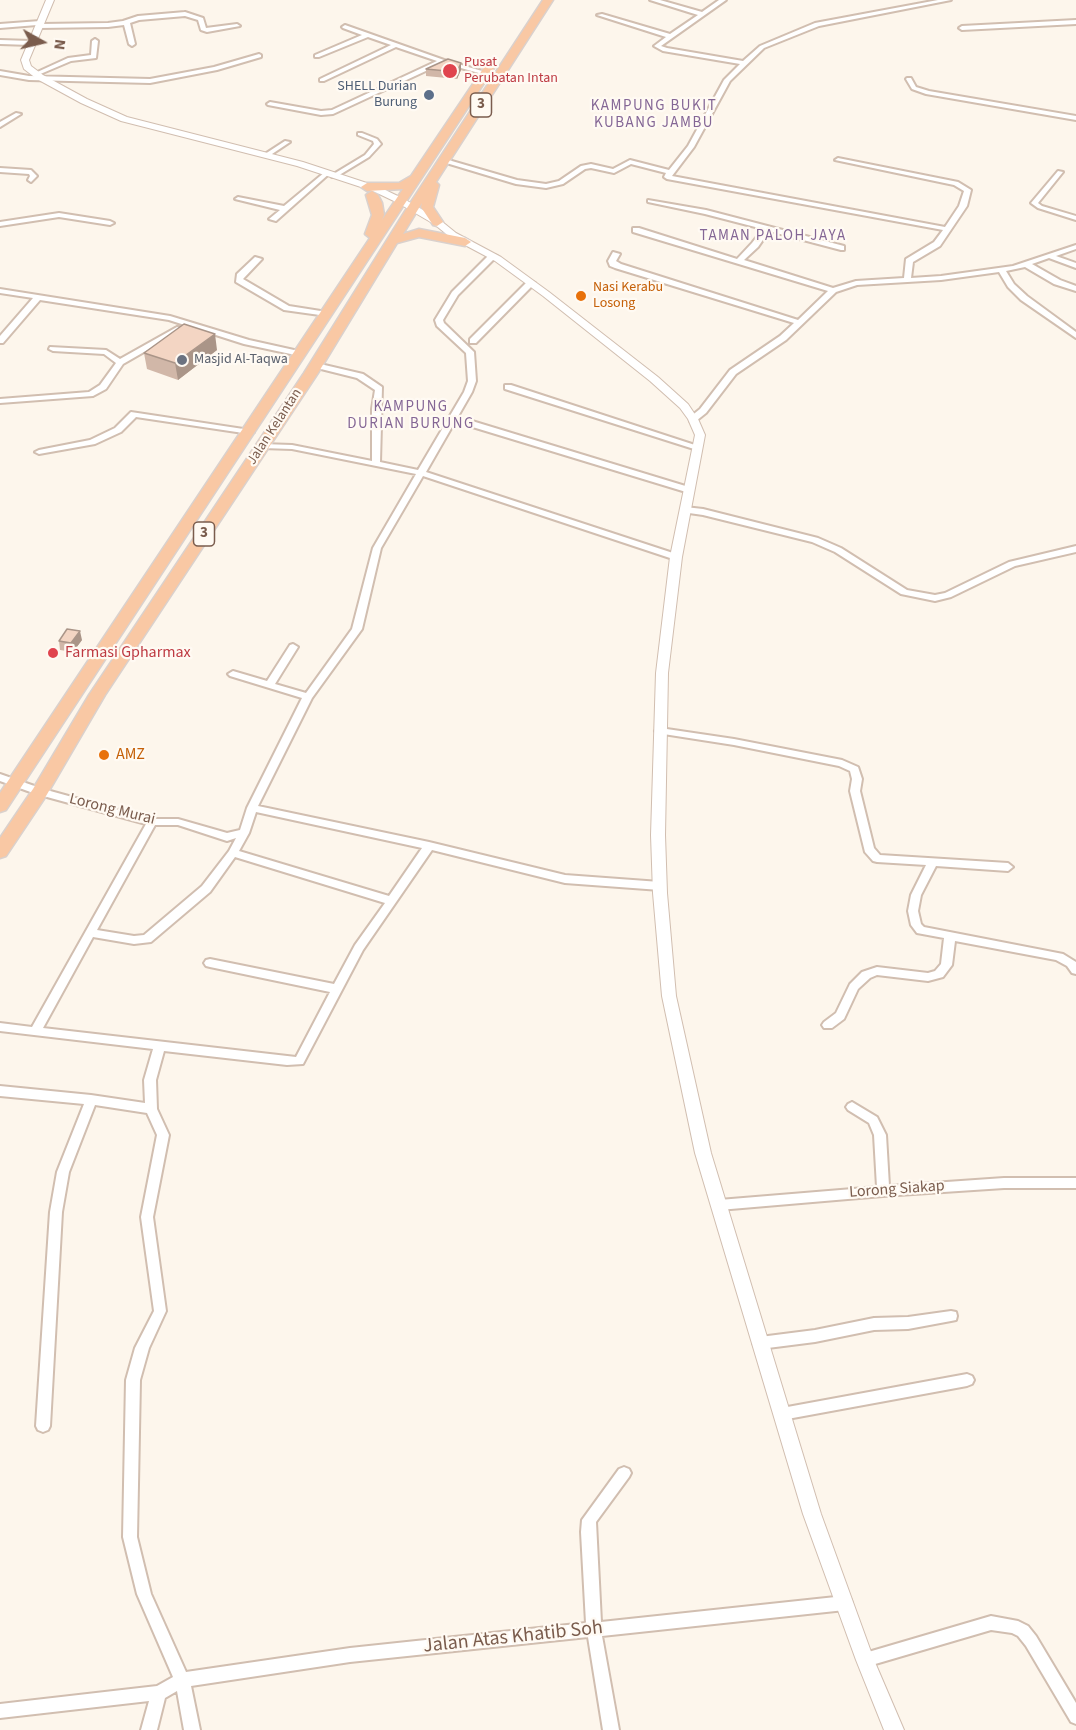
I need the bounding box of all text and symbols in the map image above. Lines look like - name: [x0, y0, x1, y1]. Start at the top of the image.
- north arrow: [12, 12, 72, 72]
- text: N: [48, 38, 71, 51]
- place label: Pusat Perubatan Intan: [464, 55, 558, 88]
- marker: Pusat Perubatan Intan: [441, 62, 459, 80]
- place label: SHELL Durian Burung: [337, 79, 417, 112]
- marker: SHELL Durian Burung: [422, 88, 436, 102]
- road number: 3: [470, 93, 492, 117]
- district label: KAMPUNG BUKIT KUBANG JAMBU: [591, 98, 717, 133]
- district label: TAMAN PALOH JAYA: [699, 228, 847, 246]
- place label: Nasi Kerabu Losong: [593, 280, 663, 312]
- marker: Nasi Kerabu Losong: [574, 289, 588, 303]
- place label: Masjid Al-Taqwa: [194, 352, 288, 368]
- marker: Masjid Al-Taqwa: [175, 353, 189, 367]
- street label: Jalan Kelantan: [244, 386, 306, 468]
- district label: KAMPUNG DURIAN BURUNG: [347, 399, 475, 434]
- road number: 3: [194, 522, 214, 546]
- place label: Farmasi Gpharmax: [65, 643, 191, 663]
- marker: Farmasi Gpharmax: [46, 646, 60, 660]
- place label: AMZ: [116, 745, 145, 765]
- marker: AMZ: [97, 748, 111, 762]
- street label: Lorong Murai: [67, 790, 157, 830]
- street label: Lorong Siakap: [849, 1177, 945, 1203]
- street label: Jalan Atas Khatib Soh: [422, 1617, 604, 1659]

